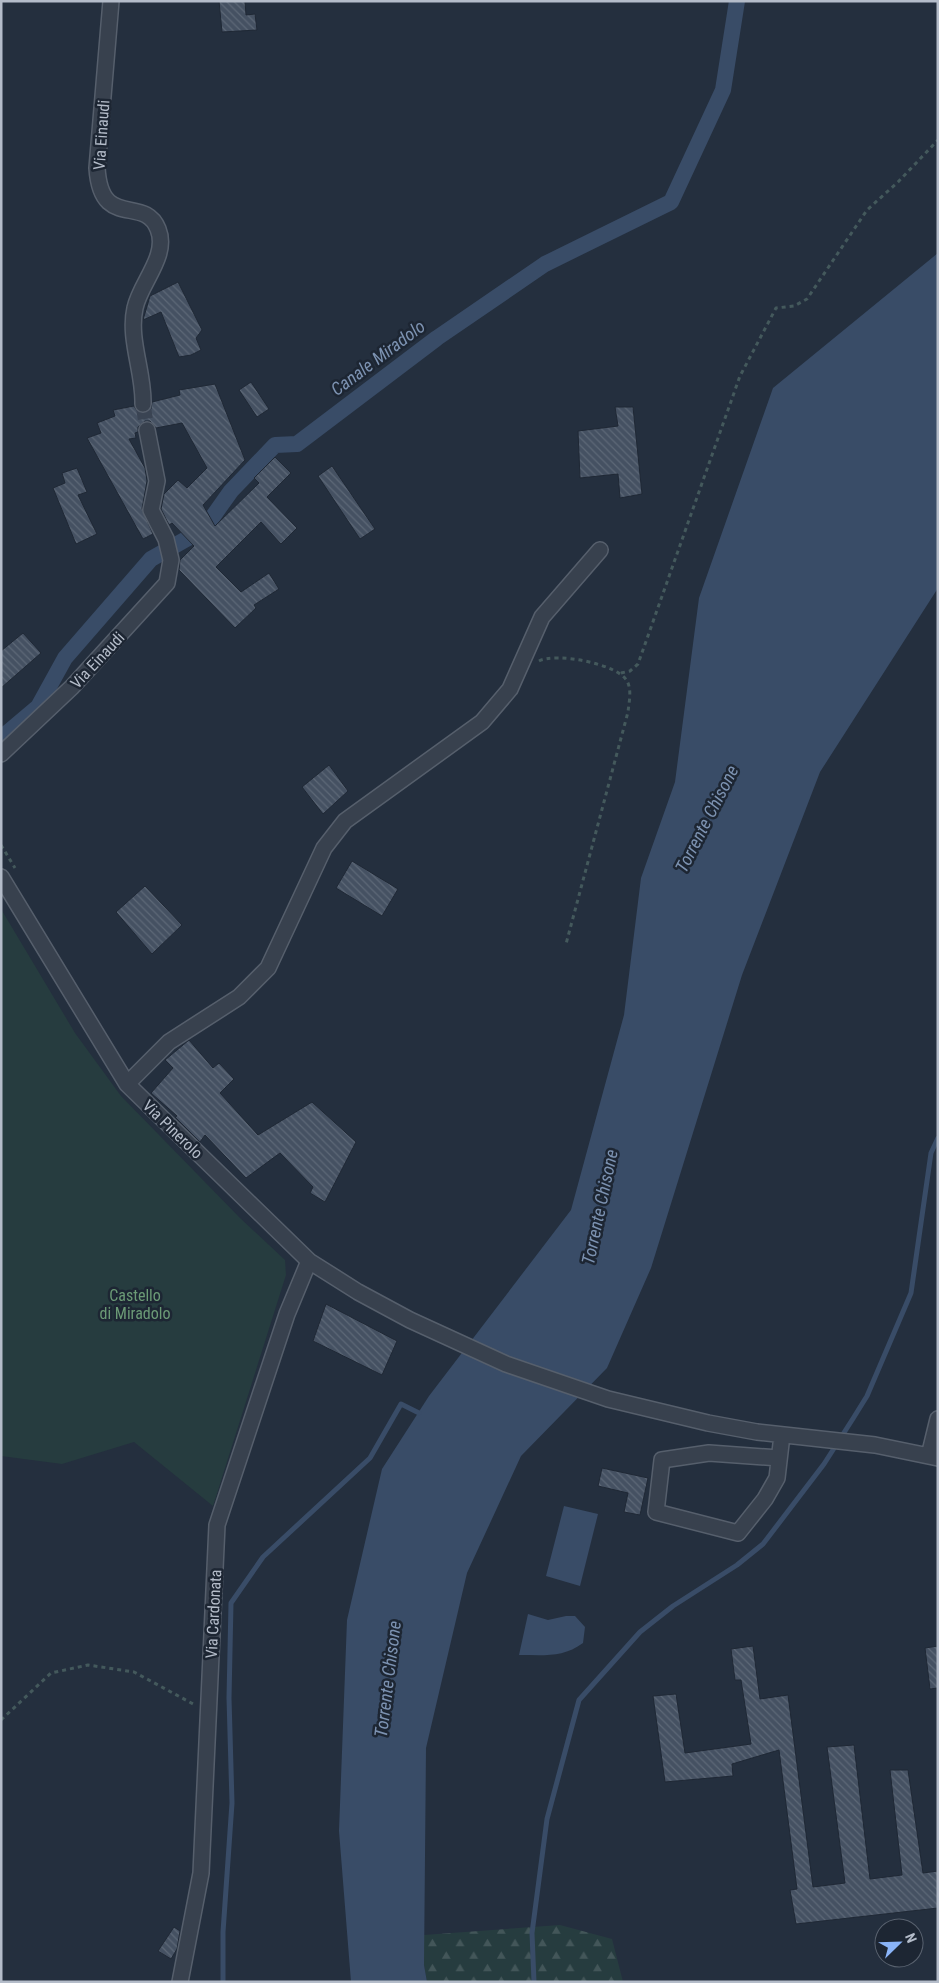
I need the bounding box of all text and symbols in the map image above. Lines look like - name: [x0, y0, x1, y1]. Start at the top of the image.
- street label: Via Einaudi: [90, 99, 113, 171]
- water label: Canale Miradolo: [327, 315, 429, 400]
- street label: Via Einaudi: [66, 628, 128, 693]
- water label: Torrente Chisone: [671, 762, 743, 876]
- street label: Via Pinerolo: [139, 1096, 207, 1163]
- water label: Torrente Chisone: [577, 1147, 622, 1266]
- park label: Castello di Miradolo: [100, 1286, 170, 1323]
- street label: Via Cardonata: [202, 1569, 225, 1659]
- water label: Torrente Chisone: [370, 1619, 405, 1738]
- north arrow: [874, 1918, 924, 1968]
- text: N: [902, 1931, 920, 1945]

